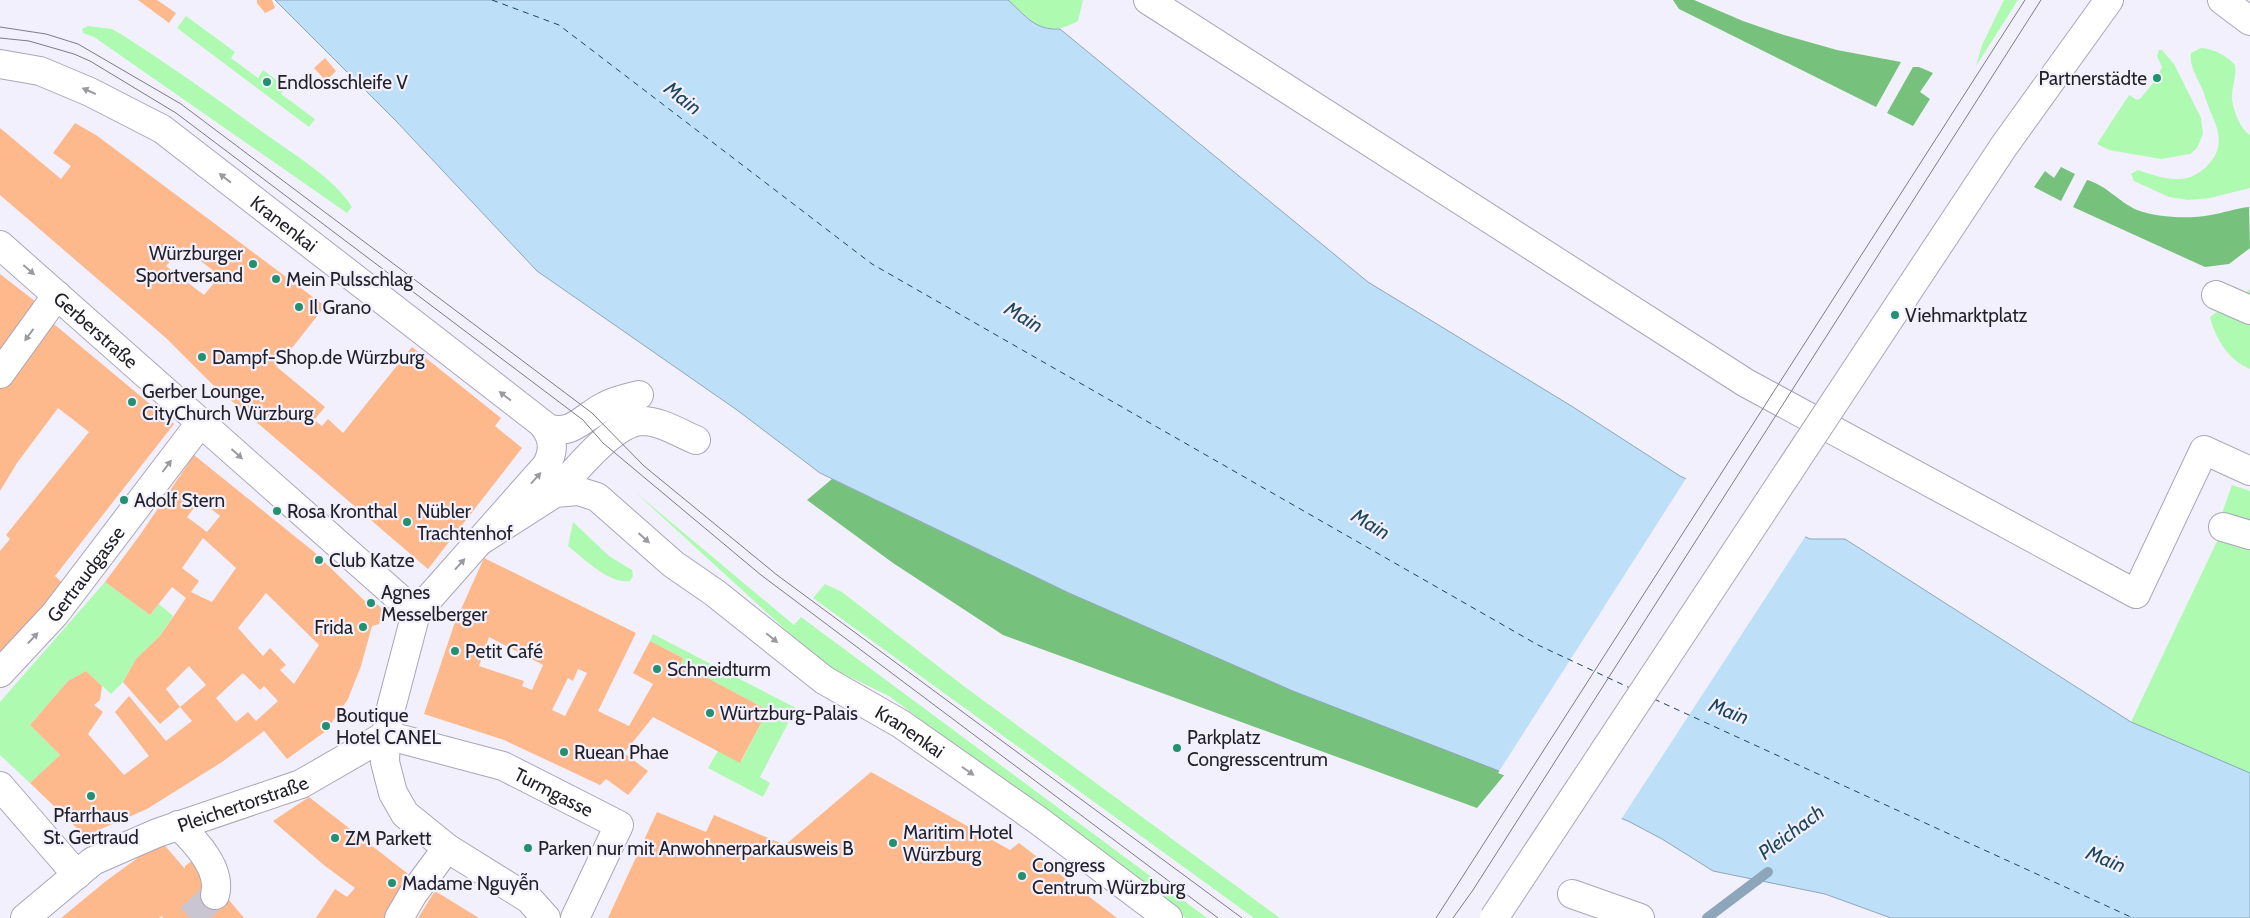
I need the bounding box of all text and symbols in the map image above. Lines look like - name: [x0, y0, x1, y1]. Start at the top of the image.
- place label: Partnerstädte: [2039, 67, 2147, 90]
- place label: Endlosschleife V: [277, 71, 408, 94]
- marker: Partnerstädte: [2151, 72, 2163, 84]
- marker: Endlosschleife V: [261, 76, 273, 88]
- water label: Main: [659, 76, 706, 120]
- one-way arrow: [82, 87, 96, 95]
- one-way arrow: [219, 173, 232, 184]
- street label: Kranenkai: [246, 191, 322, 257]
- place label: Würzburger Sportversand: [136, 242, 243, 287]
- marker: Würzburger Sportversand: [247, 258, 259, 270]
- one-way arrow: [22, 264, 34, 276]
- place label: Mein Pulsschlag: [286, 268, 413, 291]
- marker: Mein Pulsschlag: [270, 273, 282, 285]
- street label: Gerberstraße: [49, 287, 143, 374]
- place label: Il Grano: [309, 296, 371, 319]
- water label: Main: [1000, 296, 1047, 338]
- marker: Il Grano: [293, 301, 305, 313]
- place label: Viehmarktplatz: [1905, 304, 2028, 327]
- marker: Viehmarktplatz: [1889, 309, 1901, 321]
- one-way arrow: [24, 328, 34, 341]
- place label: Dampf-Shop.de Würzburg: [212, 346, 425, 369]
- marker: Dampf-Shop.de Würzburg: [196, 351, 208, 363]
- place label: Gerber Lounge, CityChurch Würzburg: [142, 380, 314, 425]
- one-way arrow: [498, 391, 512, 401]
- marker: Gerber Lounge, CityChurch Würzburg: [126, 396, 138, 408]
- one-way arrow: [231, 448, 243, 460]
- one-way arrow: [162, 459, 172, 473]
- one-way arrow: [530, 472, 541, 485]
- place label: Adolf Stern: [134, 489, 225, 512]
- marker: Adolf Stern: [118, 494, 130, 506]
- place label: Rosa Kronthal: [287, 500, 398, 523]
- place label: Nübler Trachtenhof: [417, 500, 514, 545]
- water label: Main: [1347, 503, 1394, 545]
- marker: Rosa Kronthal: [271, 505, 283, 517]
- marker: Nübler Trachtenhof: [401, 516, 413, 528]
- street label: Gertraudgasse: [42, 522, 130, 627]
- one-way arrow: [638, 532, 650, 544]
- place label: Club Katze: [329, 549, 415, 572]
- marker: Club Katze: [313, 554, 325, 566]
- one-way arrow: [454, 558, 465, 570]
- place label: Agnes Messelberger: [381, 581, 487, 626]
- marker: Agnes Messelberger: [365, 597, 377, 609]
- place label: Frida: [314, 616, 353, 639]
- marker: Frida: [357, 621, 369, 633]
- one-way arrow: [27, 632, 39, 644]
- one-way arrow: [765, 633, 778, 644]
- place label: Petit Café: [465, 640, 543, 663]
- marker: Petit Café: [449, 645, 461, 657]
- place label: Schneidturm: [667, 658, 771, 681]
- marker: Schneidturm: [651, 663, 663, 675]
- water label: Main: [1705, 692, 1752, 729]
- street label: Kranenkai: [871, 701, 949, 763]
- place label: Würtzburg-Palais: [720, 702, 858, 725]
- place label: Boutique Hotel CANEL: [336, 704, 442, 749]
- marker: Würtzburg-Palais: [704, 707, 716, 719]
- marker: Boutique Hotel CANEL: [320, 720, 332, 732]
- place label: Parkplatz Congresscentrum: [1187, 726, 1328, 771]
- place label: Ruean Phae: [574, 741, 669, 764]
- marker: Parkplatz Congresscentrum: [1171, 742, 1183, 754]
- marker: Ruean Phae: [558, 746, 570, 758]
- street label: Turmgasse: [510, 763, 597, 822]
- one-way arrow: [961, 766, 975, 776]
- street label: Pleichertorstraße: [175, 771, 313, 837]
- marker: Pfarrhaus St. Gertraud: [85, 790, 97, 802]
- water label: Pleichach: [1753, 799, 1829, 865]
- place label: Pfarrhaus St. Gertraud: [43, 804, 139, 849]
- place label: Maritim Hotel Würzburg: [903, 821, 1013, 866]
- place label: ZM Parkett: [345, 827, 432, 850]
- marker: ZM Parkett: [329, 832, 341, 844]
- place label: Parken nur mit Anwohnerparkausweis B: [538, 837, 854, 860]
- marker: Maritim Hotel Würzburg: [887, 837, 899, 849]
- water label: Main: [2082, 840, 2129, 878]
- marker: Parken nur mit Anwohnerparkausweis B: [522, 842, 534, 854]
- place label: Congress Centrum Würzburg: [1032, 854, 1186, 899]
- marker: Congress Centrum Würzburg: [1016, 870, 1028, 882]
- place label: Madame Nguyễn: [402, 872, 539, 895]
- marker: Madame Nguyễn: [386, 877, 398, 889]

